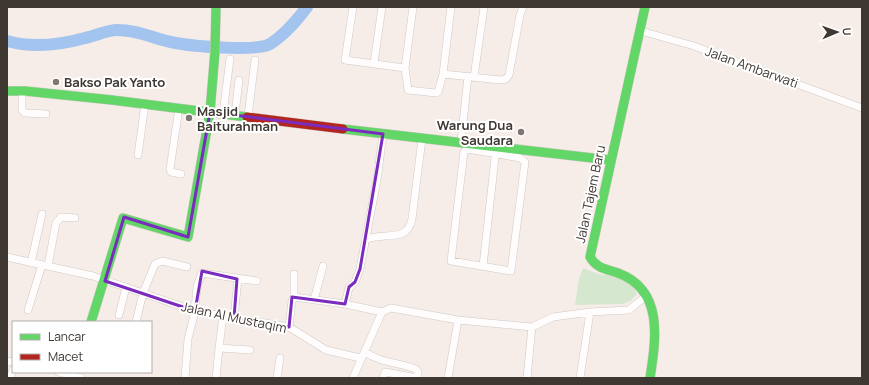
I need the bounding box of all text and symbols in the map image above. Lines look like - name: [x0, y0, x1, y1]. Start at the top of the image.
- north arrow: [817, 12, 857, 52]
- text: U: [840, 27, 855, 36]
- street label: Jalan Ambarwati: [703, 42, 801, 92]
- place label: Bakso Pak Yanto: [64, 73, 165, 91]
- marker: Bakso Pak Yanto: [51, 77, 61, 87]
- place label: Masjid Baiturahman: [197, 102, 278, 135]
- marker: Masjid Baiturahman: [184, 113, 194, 123]
- place label: Warung Dua Saudara: [437, 116, 513, 149]
- marker: Warung Dua Saudara: [516, 127, 526, 137]
- street label: Jalan Tajem Baru: [571, 143, 609, 245]
- street label: Jalan Al Mustaqim: [180, 297, 288, 337]
- legend: [12, 321, 152, 373]
- text: Lancar: [48, 328, 86, 345]
- text: Macet: [48, 348, 83, 365]

